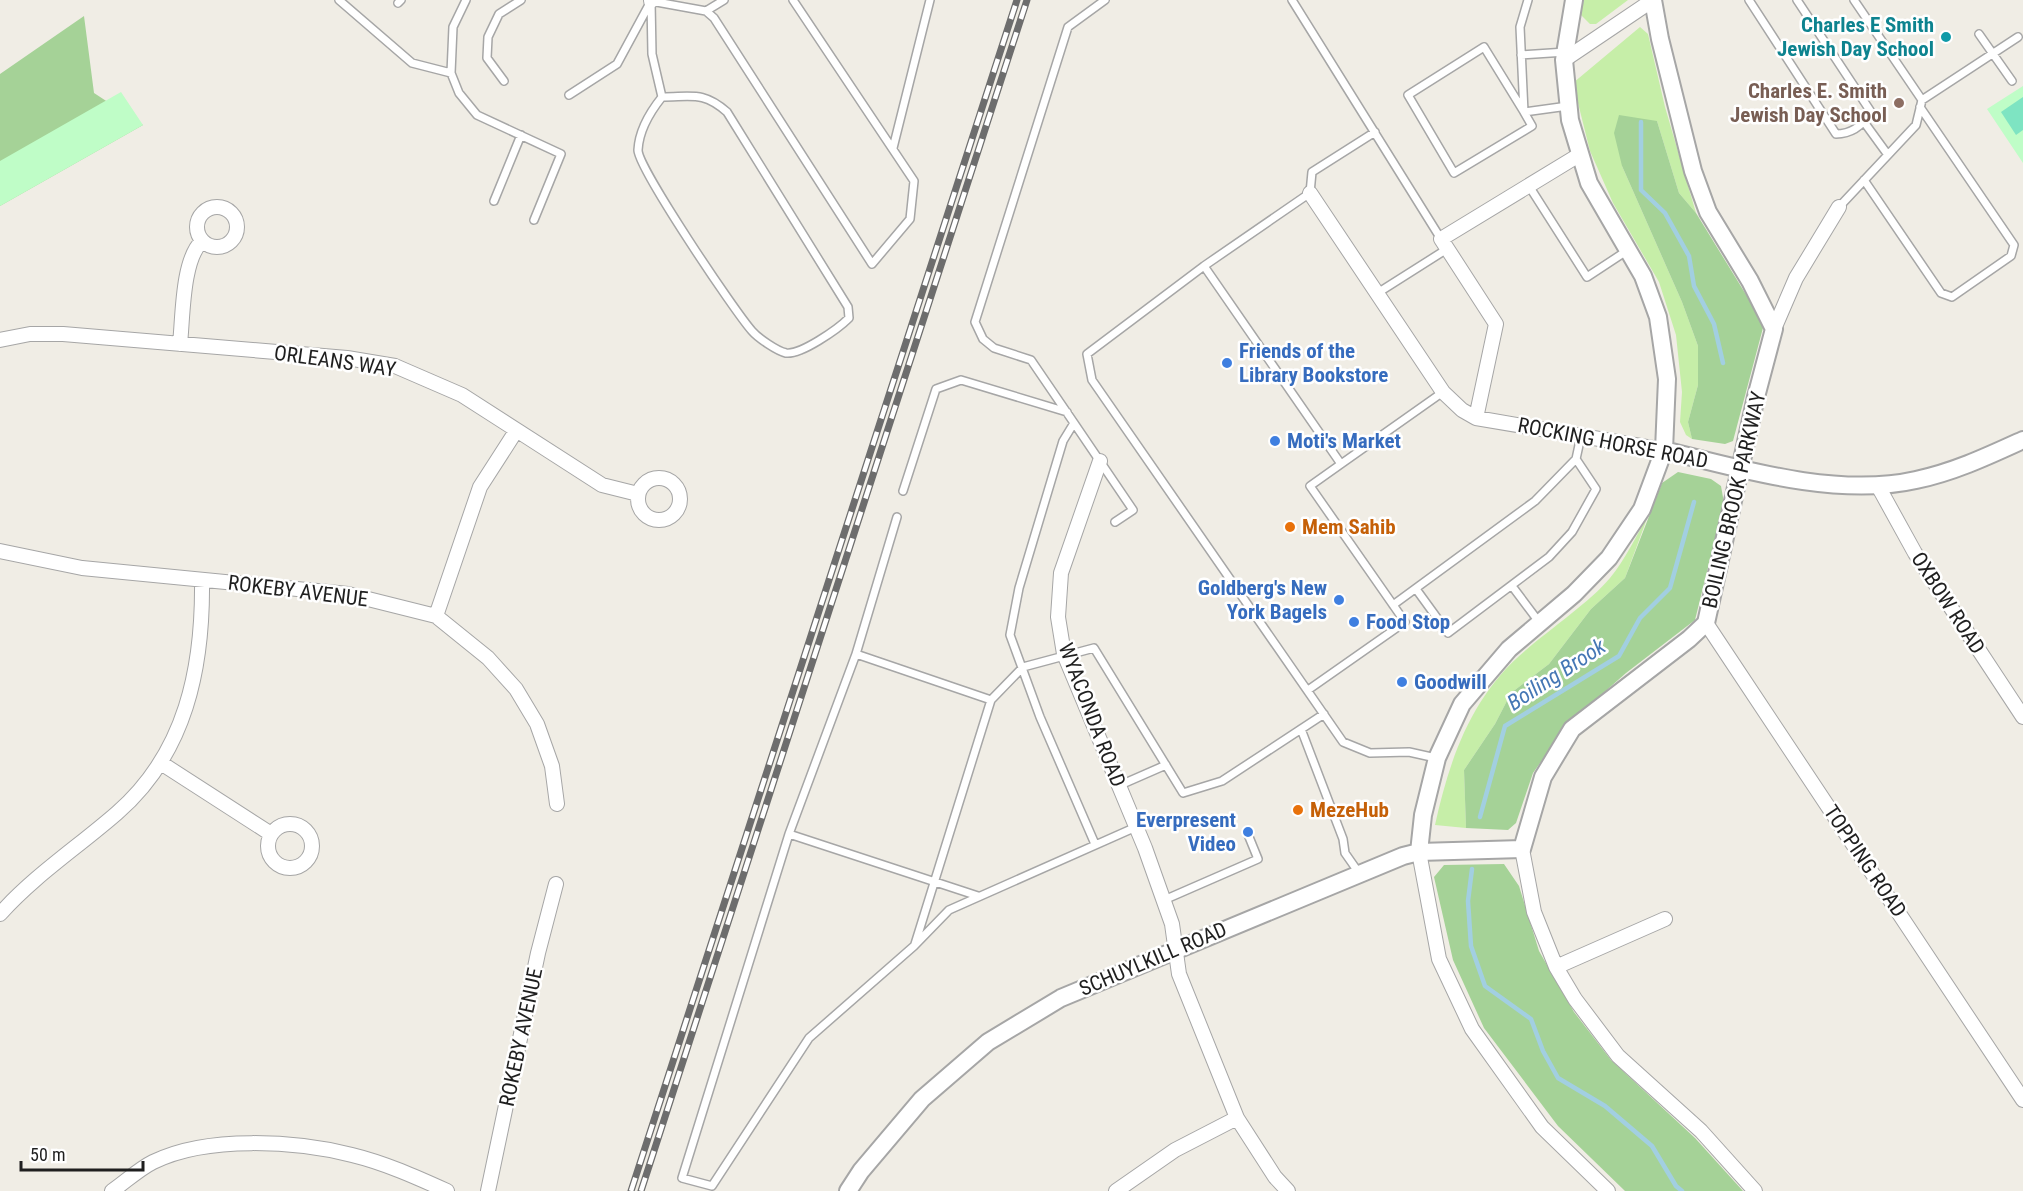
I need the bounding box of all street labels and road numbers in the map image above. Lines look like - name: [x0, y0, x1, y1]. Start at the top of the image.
- street label: ORLEANS WAY: [273, 341, 397, 381]
- street label: BOILING BROOK PARKWAY: [1697, 389, 1771, 611]
- street label: ROCKING HORSE ROAD: [1516, 413, 1710, 473]
- street label: OXBOW ROAD: [1906, 548, 1990, 658]
- street label: ROKEBY AVENUE: [227, 570, 369, 612]
- street label: WYACONDA ROAD: [1054, 640, 1130, 790]
- street label: TOPPING ROAD: [1819, 801, 1911, 921]
- street label: SCHUYLKILL ROAD: [1076, 917, 1230, 1001]
- street label: ROKEBY AVENUE: [495, 966, 547, 1108]

